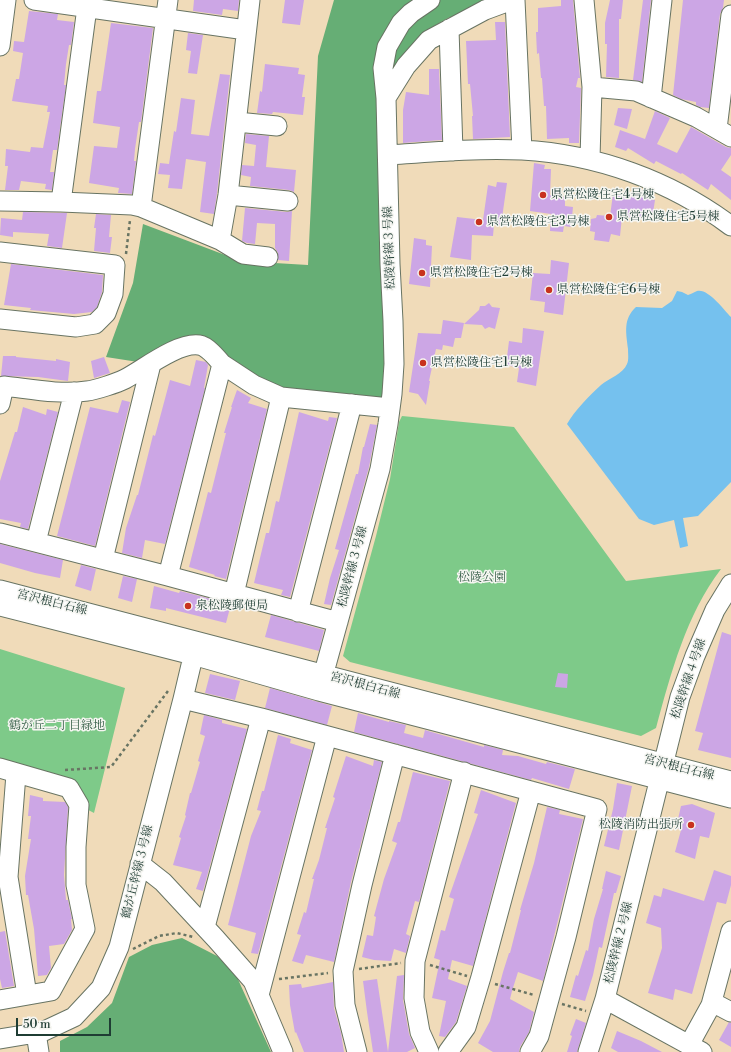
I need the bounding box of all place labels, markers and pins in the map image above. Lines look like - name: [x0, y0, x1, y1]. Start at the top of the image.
- place label: 県営松陵住宅4号棟: [551, 188, 654, 202]
- marker: 県営松陵住宅4号棟: [538, 190, 548, 200]
- place label: 県営松陵住宅5号棟: [617, 210, 720, 224]
- marker: 県営松陵住宅5号棟: [604, 212, 614, 222]
- place label: 県営松陵住宅3号棟: [487, 215, 590, 229]
- marker: 県営松陵住宅3号棟: [474, 217, 484, 227]
- place label: 県営松陵住宅2号棟: [430, 266, 533, 280]
- marker: 県営松陵住宅2号棟: [417, 268, 427, 278]
- place label: 県営松陵住宅6号棟: [557, 283, 660, 297]
- marker: 県営松陵住宅6号棟: [544, 285, 554, 295]
- place label: 県営松陵住宅1号棟: [431, 356, 532, 370]
- marker: 県営松陵住宅1号棟: [418, 358, 428, 368]
- place label: 泉松陵郵便局: [196, 599, 268, 613]
- marker: 泉松陵郵便局: [183, 601, 193, 611]
- place label: 松陵消防出張所: [599, 818, 683, 832]
- marker: 松陵消防出張所: [686, 820, 696, 830]

